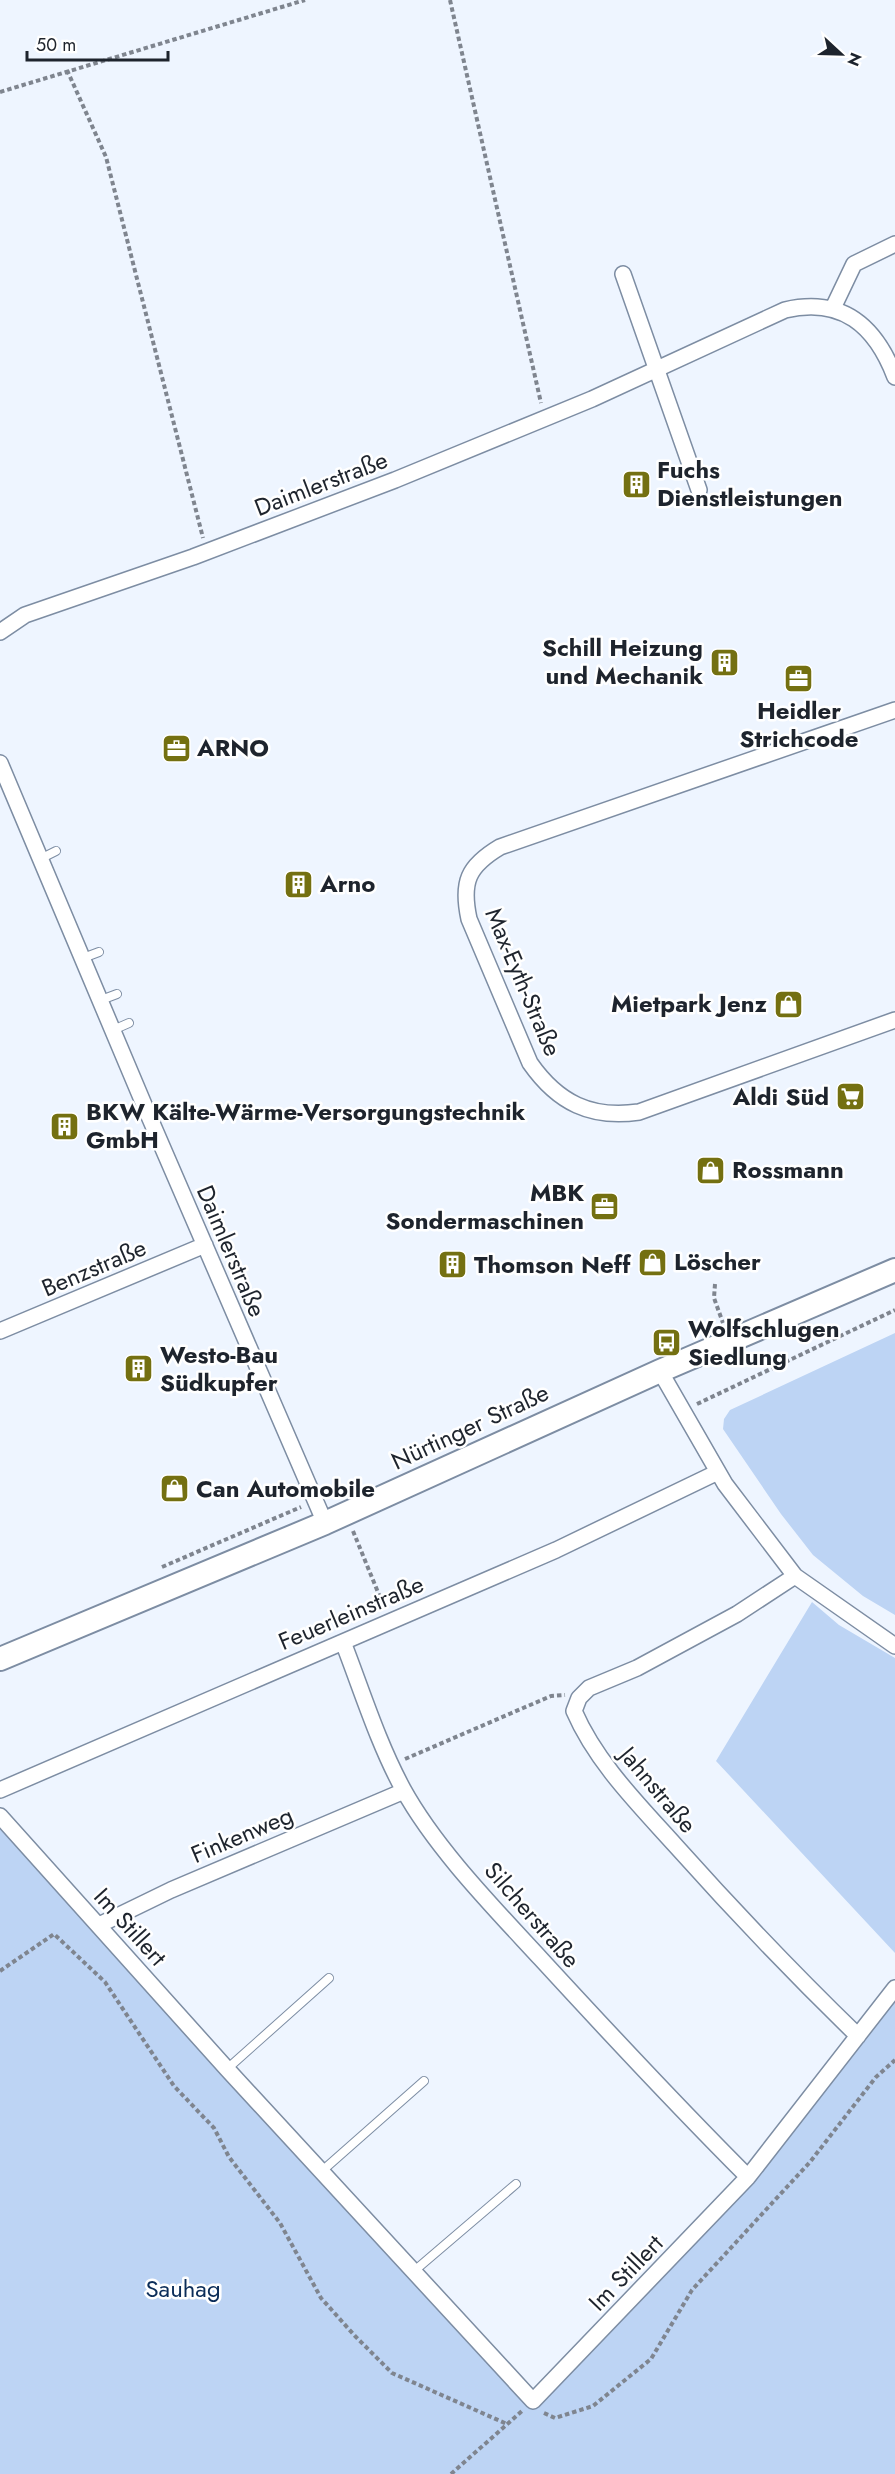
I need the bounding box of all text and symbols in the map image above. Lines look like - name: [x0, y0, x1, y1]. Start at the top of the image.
- scale bar: [27, 24, 168, 62]
- north arrow: [811, 24, 871, 84]
- text: 50 m: [36, 32, 76, 58]
- text: N: [841, 49, 867, 70]
- street label: Daimlerstraße: [249, 442, 392, 525]
- place label: Fuchs Dienstleistungen: [657, 452, 843, 515]
- building icon: Fuchs Dienstleistungen: [620, 468, 652, 500]
- place label: Schill Heizung und Mechanik: [542, 630, 703, 693]
- building icon: Schill Heizung und Mechanik: [708, 646, 740, 678]
- office icon: Heidler Strichcode: [783, 662, 815, 694]
- place label: Heidler Strichcode: [739, 693, 859, 756]
- place label: ARNO: [196, 730, 269, 765]
- office icon: ARNO: [160, 732, 192, 764]
- place label: Arno: [319, 866, 375, 901]
- building icon: Arno: [283, 868, 315, 900]
- street label: Max-Eyth-Straße: [477, 902, 570, 1061]
- place label: Mietpark Jenz: [611, 986, 767, 1021]
- shop icon: Mietpark Jenz: [772, 988, 804, 1020]
- place label: Aldi Süd: [732, 1079, 829, 1114]
- supermarket icon: Aldi Süd: [834, 1081, 866, 1113]
- place label: BKW Kälte-Wärme-Versorgungstechnik GmbH: [86, 1094, 526, 1157]
- building icon: BKW Kälte-Wärme-Versorgungstechnik GmbH: [49, 1110, 81, 1142]
- place label: Rossmann: [732, 1152, 844, 1187]
- shop icon: Rossmann: [695, 1154, 727, 1186]
- place label: MBK Sondermaschinen: [386, 1175, 584, 1238]
- street label: Daimlerstraße: [188, 1179, 275, 1322]
- office icon: MBK Sondermaschinen: [589, 1191, 621, 1223]
- street label: Benzstraße: [36, 1230, 152, 1305]
- place label: Löscher: [674, 1244, 761, 1279]
- shop icon: Löscher: [637, 1246, 669, 1278]
- place label: Thomson Neff: [474, 1247, 632, 1282]
- building icon: Thomson Neff: [437, 1249, 469, 1281]
- place label: Wolfschlugen Siedlung: [688, 1311, 839, 1374]
- bus stop icon: Wolfschlugen Siedlung: [651, 1327, 683, 1359]
- place label: Westo-Bau Südkupfer: [160, 1337, 278, 1400]
- building icon: Westo-Bau Südkupfer: [123, 1353, 155, 1385]
- street label: Nürtinger Straße: [385, 1375, 554, 1478]
- place label: Can Automobile: [196, 1471, 375, 1506]
- shop icon: Can Automobile: [159, 1473, 191, 1505]
- street label: Feuerleinstraße: [273, 1566, 429, 1659]
- street label: Jahnstraße: [610, 1736, 705, 1841]
- street label: Finkenweg: [185, 1797, 298, 1872]
- street label: Silcherstraße: [476, 1854, 588, 1975]
- street label: Im Stillert: [86, 1880, 175, 1974]
- street label: Im Stillert: [580, 2226, 671, 2319]
- park label: Sauhag: [145, 2271, 221, 2306]

